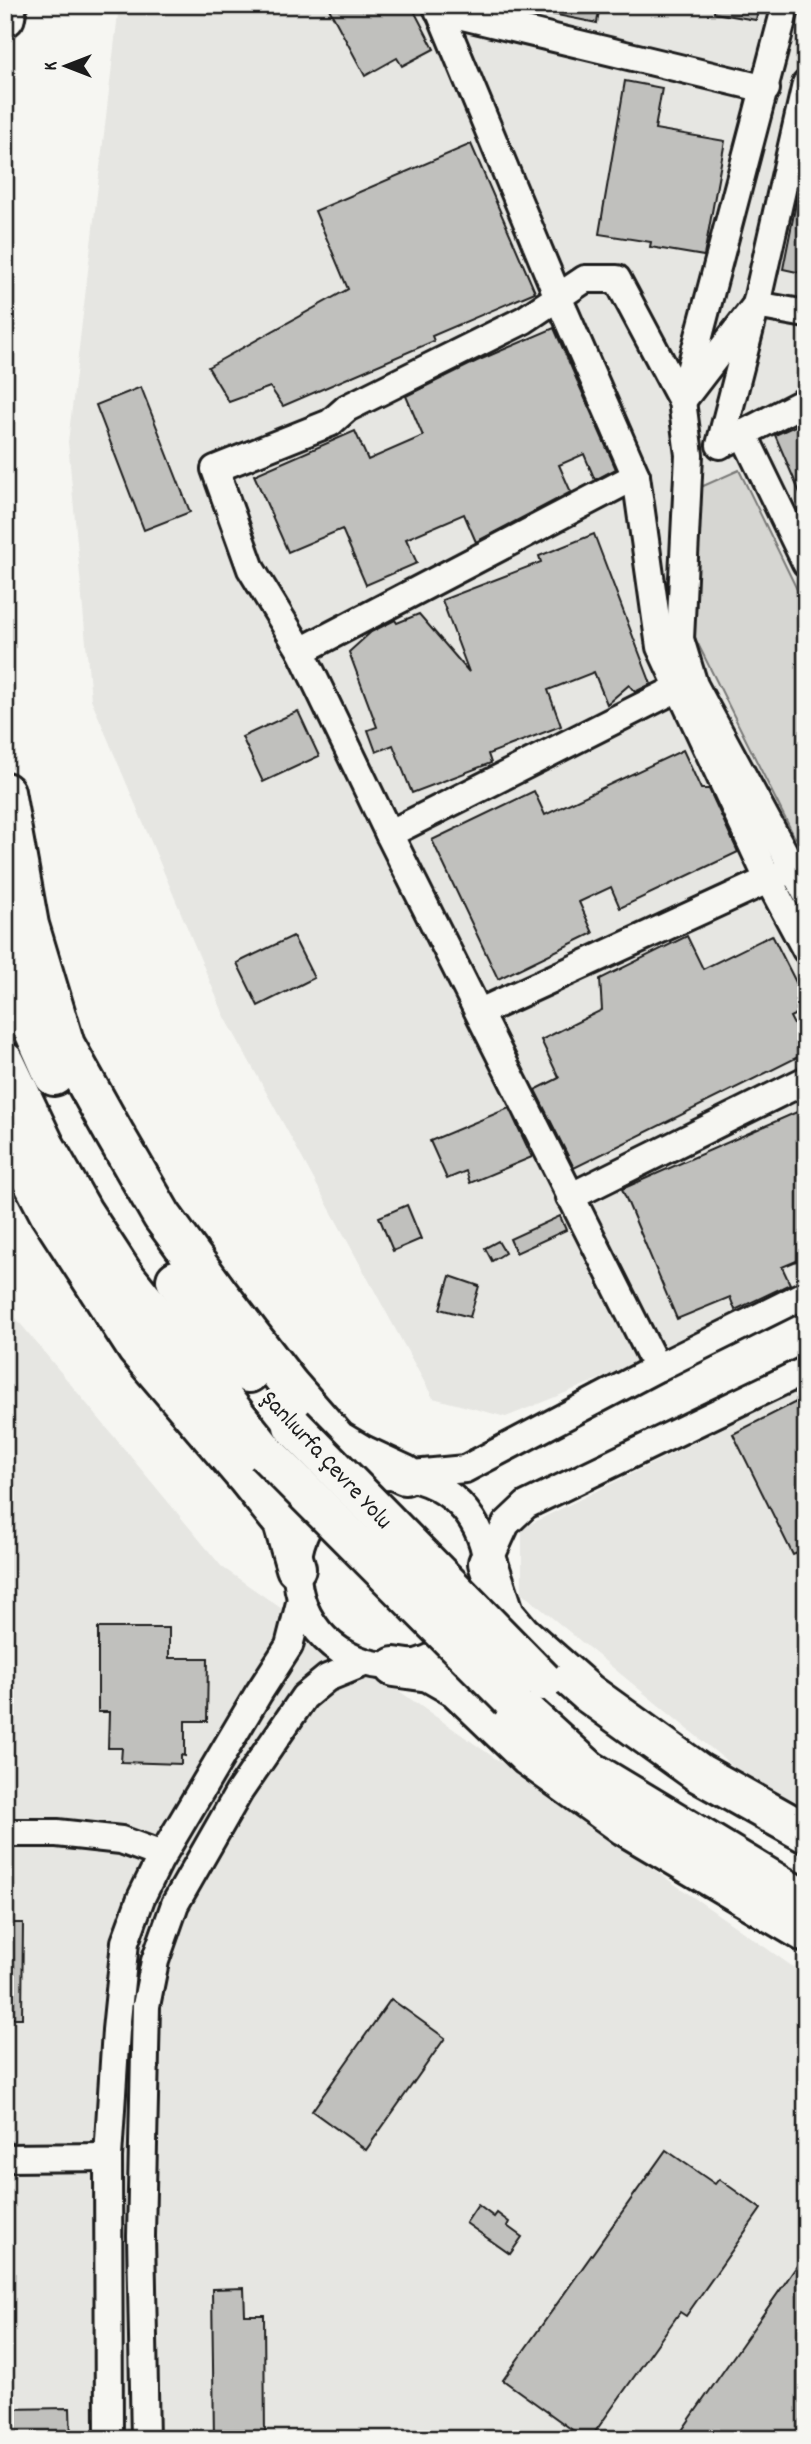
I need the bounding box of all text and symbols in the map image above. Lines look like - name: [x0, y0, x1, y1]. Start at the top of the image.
- north arrow: [32, 32, 102, 102]
- text: K: [39, 61, 66, 70]
- street label: Şanlıurfa Çevre Yolu: [252, 1384, 399, 1538]

